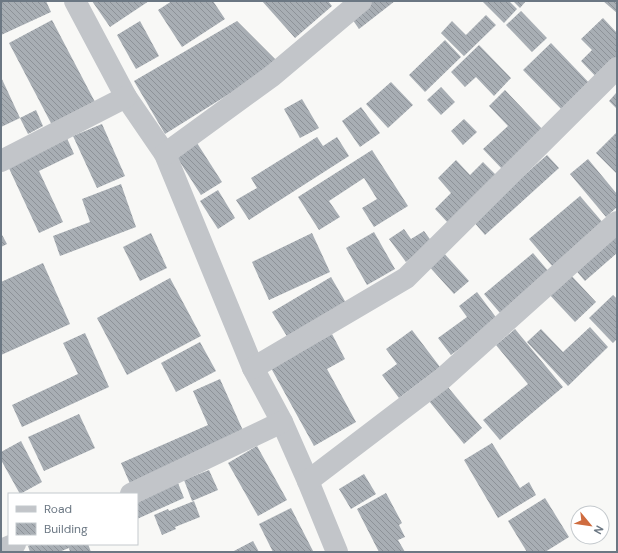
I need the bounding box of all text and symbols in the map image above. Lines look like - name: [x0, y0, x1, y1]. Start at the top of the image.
- legend: [8, 493, 138, 545]
- text: Road: [44, 501, 72, 517]
- north arrow: [570, 505, 610, 545]
- text: Building: [44, 521, 88, 537]
- text: N: [591, 523, 607, 537]

